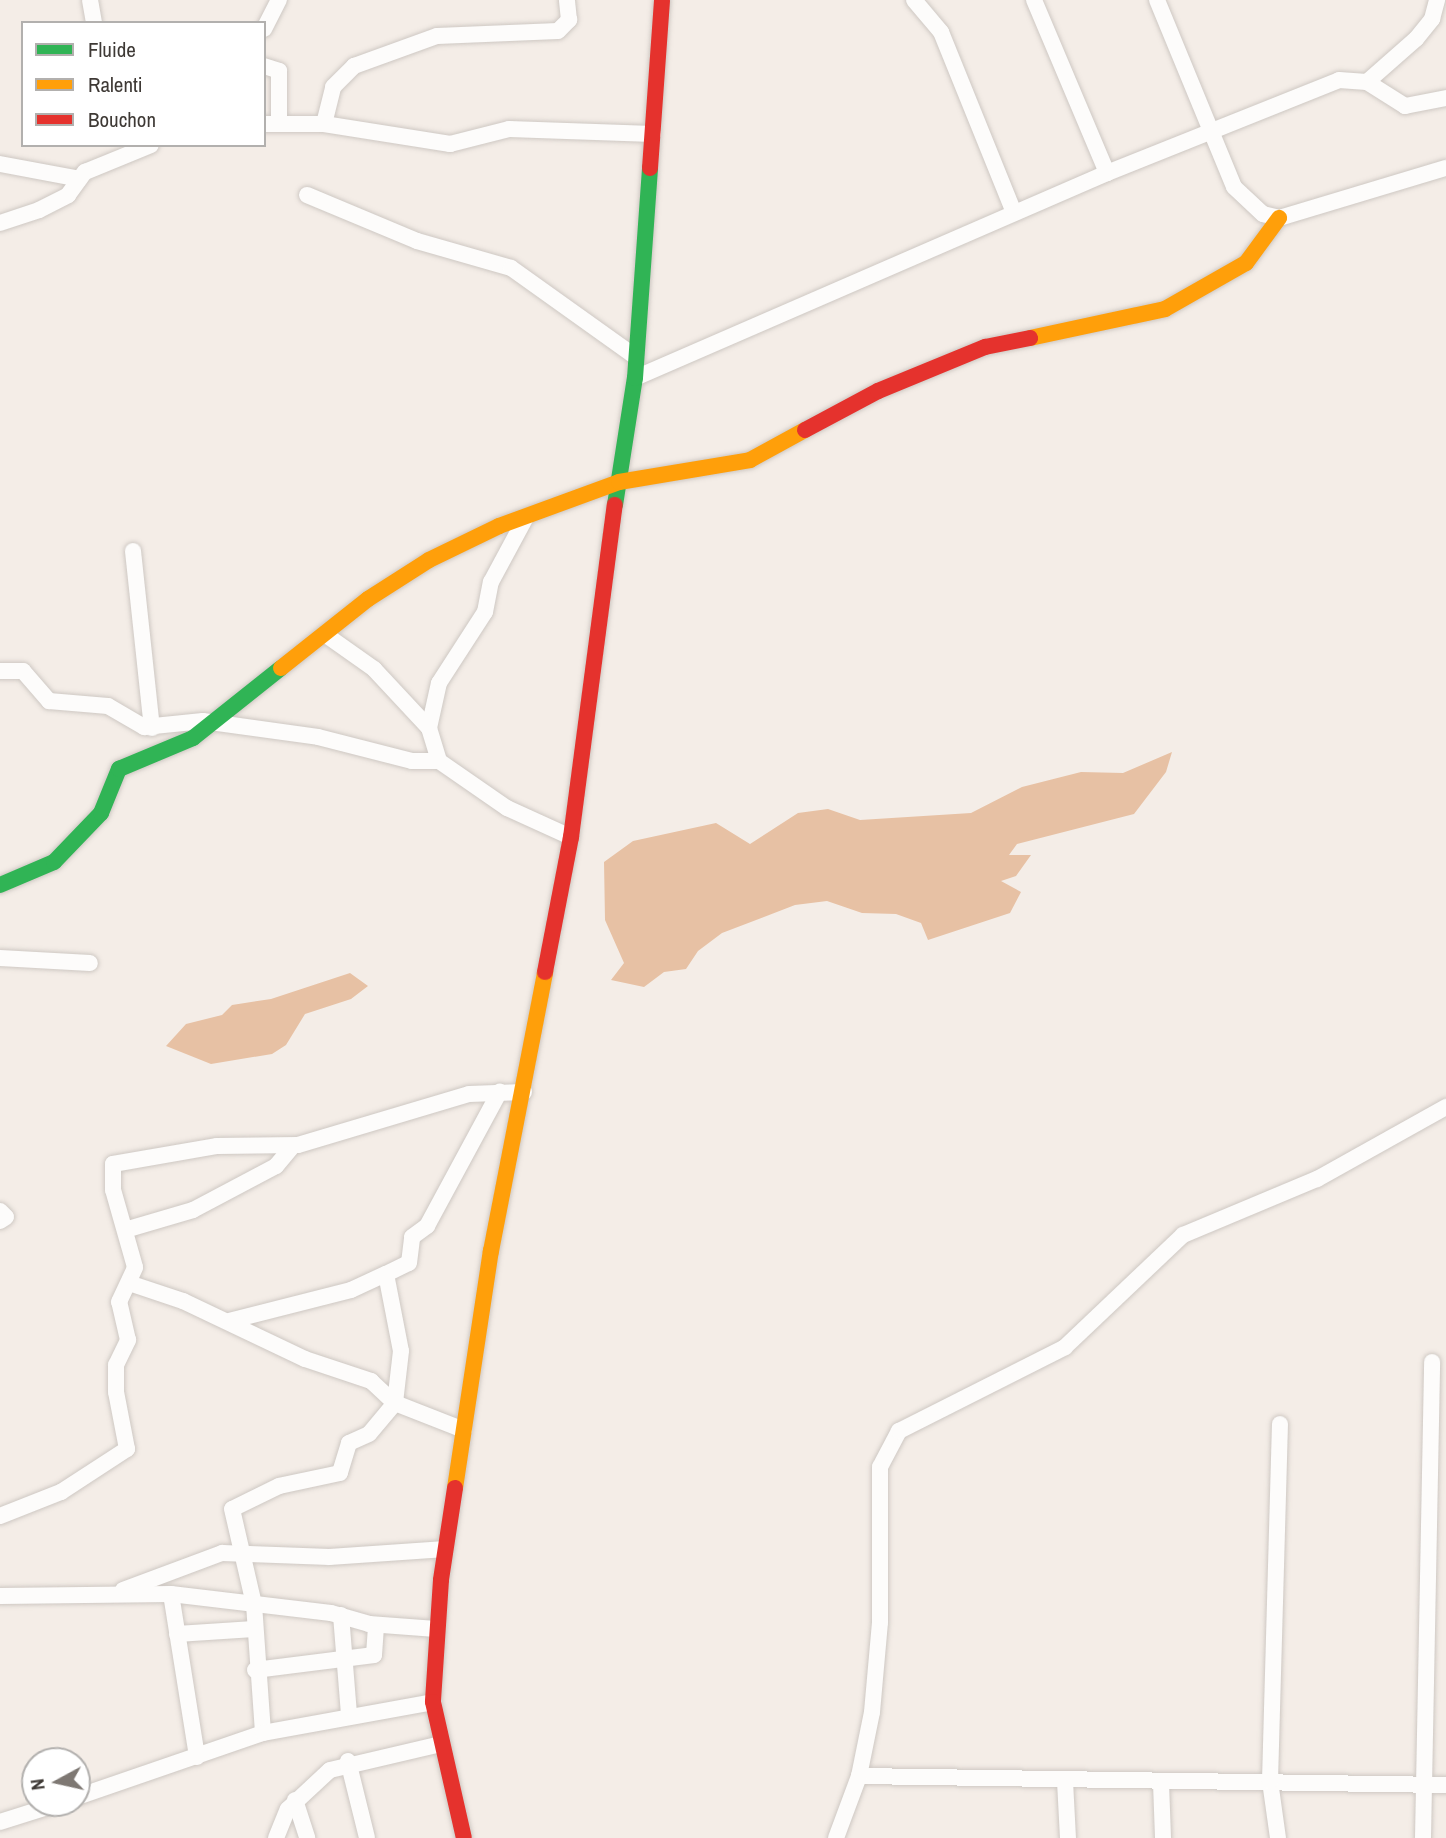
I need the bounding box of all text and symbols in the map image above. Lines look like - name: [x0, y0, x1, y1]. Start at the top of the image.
- legend: [21, 21, 266, 147]
- text: Fluide: [88, 35, 136, 64]
- text: Ralenti: [88, 70, 143, 99]
- text: Bouchon: [88, 105, 156, 134]
- north arrow: [21, 1747, 91, 1817]
- text: N: [24, 1777, 51, 1792]

